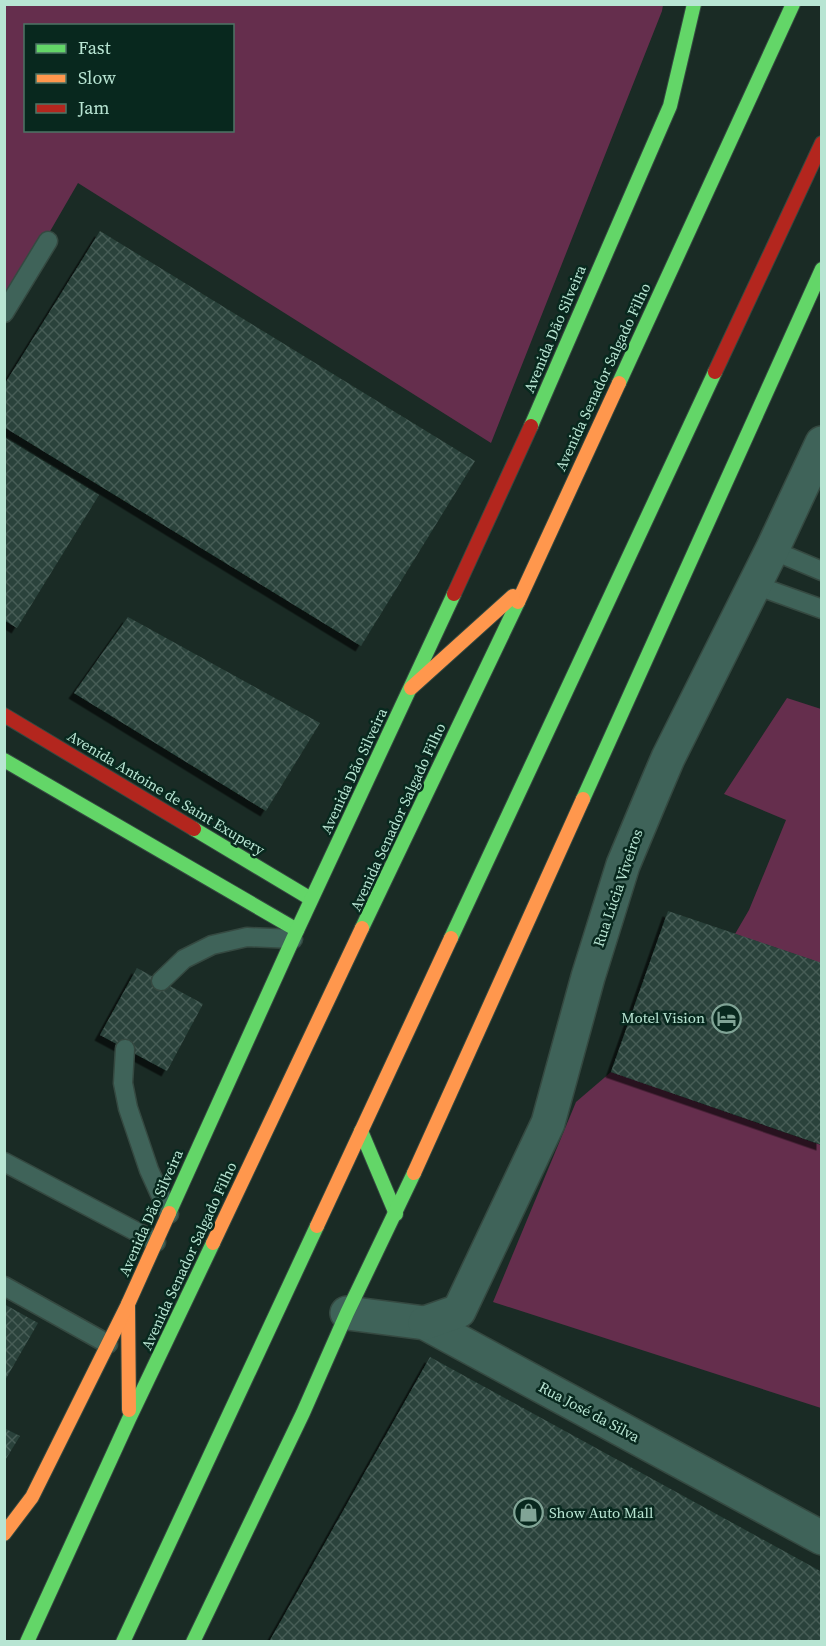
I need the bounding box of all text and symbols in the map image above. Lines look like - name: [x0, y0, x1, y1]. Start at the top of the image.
- legend: [24, 24, 234, 132]
- text: Fast: [78, 35, 111, 60]
- text: Slow: [78, 65, 116, 90]
- text: Jam: [77, 95, 110, 120]
- street label: Avenida Dão Silveira: [518, 261, 591, 396]
- street label: Avenida Senador Salgado Filho: [550, 279, 655, 474]
- street label: Avenida Dão Silveira: [315, 704, 392, 837]
- street label: Avenida Senador Salgado Filho: [345, 719, 450, 914]
- street label: Avenida Antoine de Saint Exupery: [64, 725, 269, 860]
- street label: Rua Lúcia Viveiros: [588, 826, 648, 950]
- hotel icon: Motel Vision: [710, 1002, 742, 1034]
- place label: Motel Vision: [621, 1007, 705, 1028]
- street label: Avenida Dão Silveira: [113, 1146, 188, 1280]
- street label: Avenida Senador Salgado Filho: [136, 1158, 241, 1353]
- street label: Rua José da Silva: [535, 1376, 644, 1447]
- shop icon: Show Auto Mall: [512, 1497, 544, 1529]
- place label: Show Auto Mall: [549, 1502, 654, 1523]

